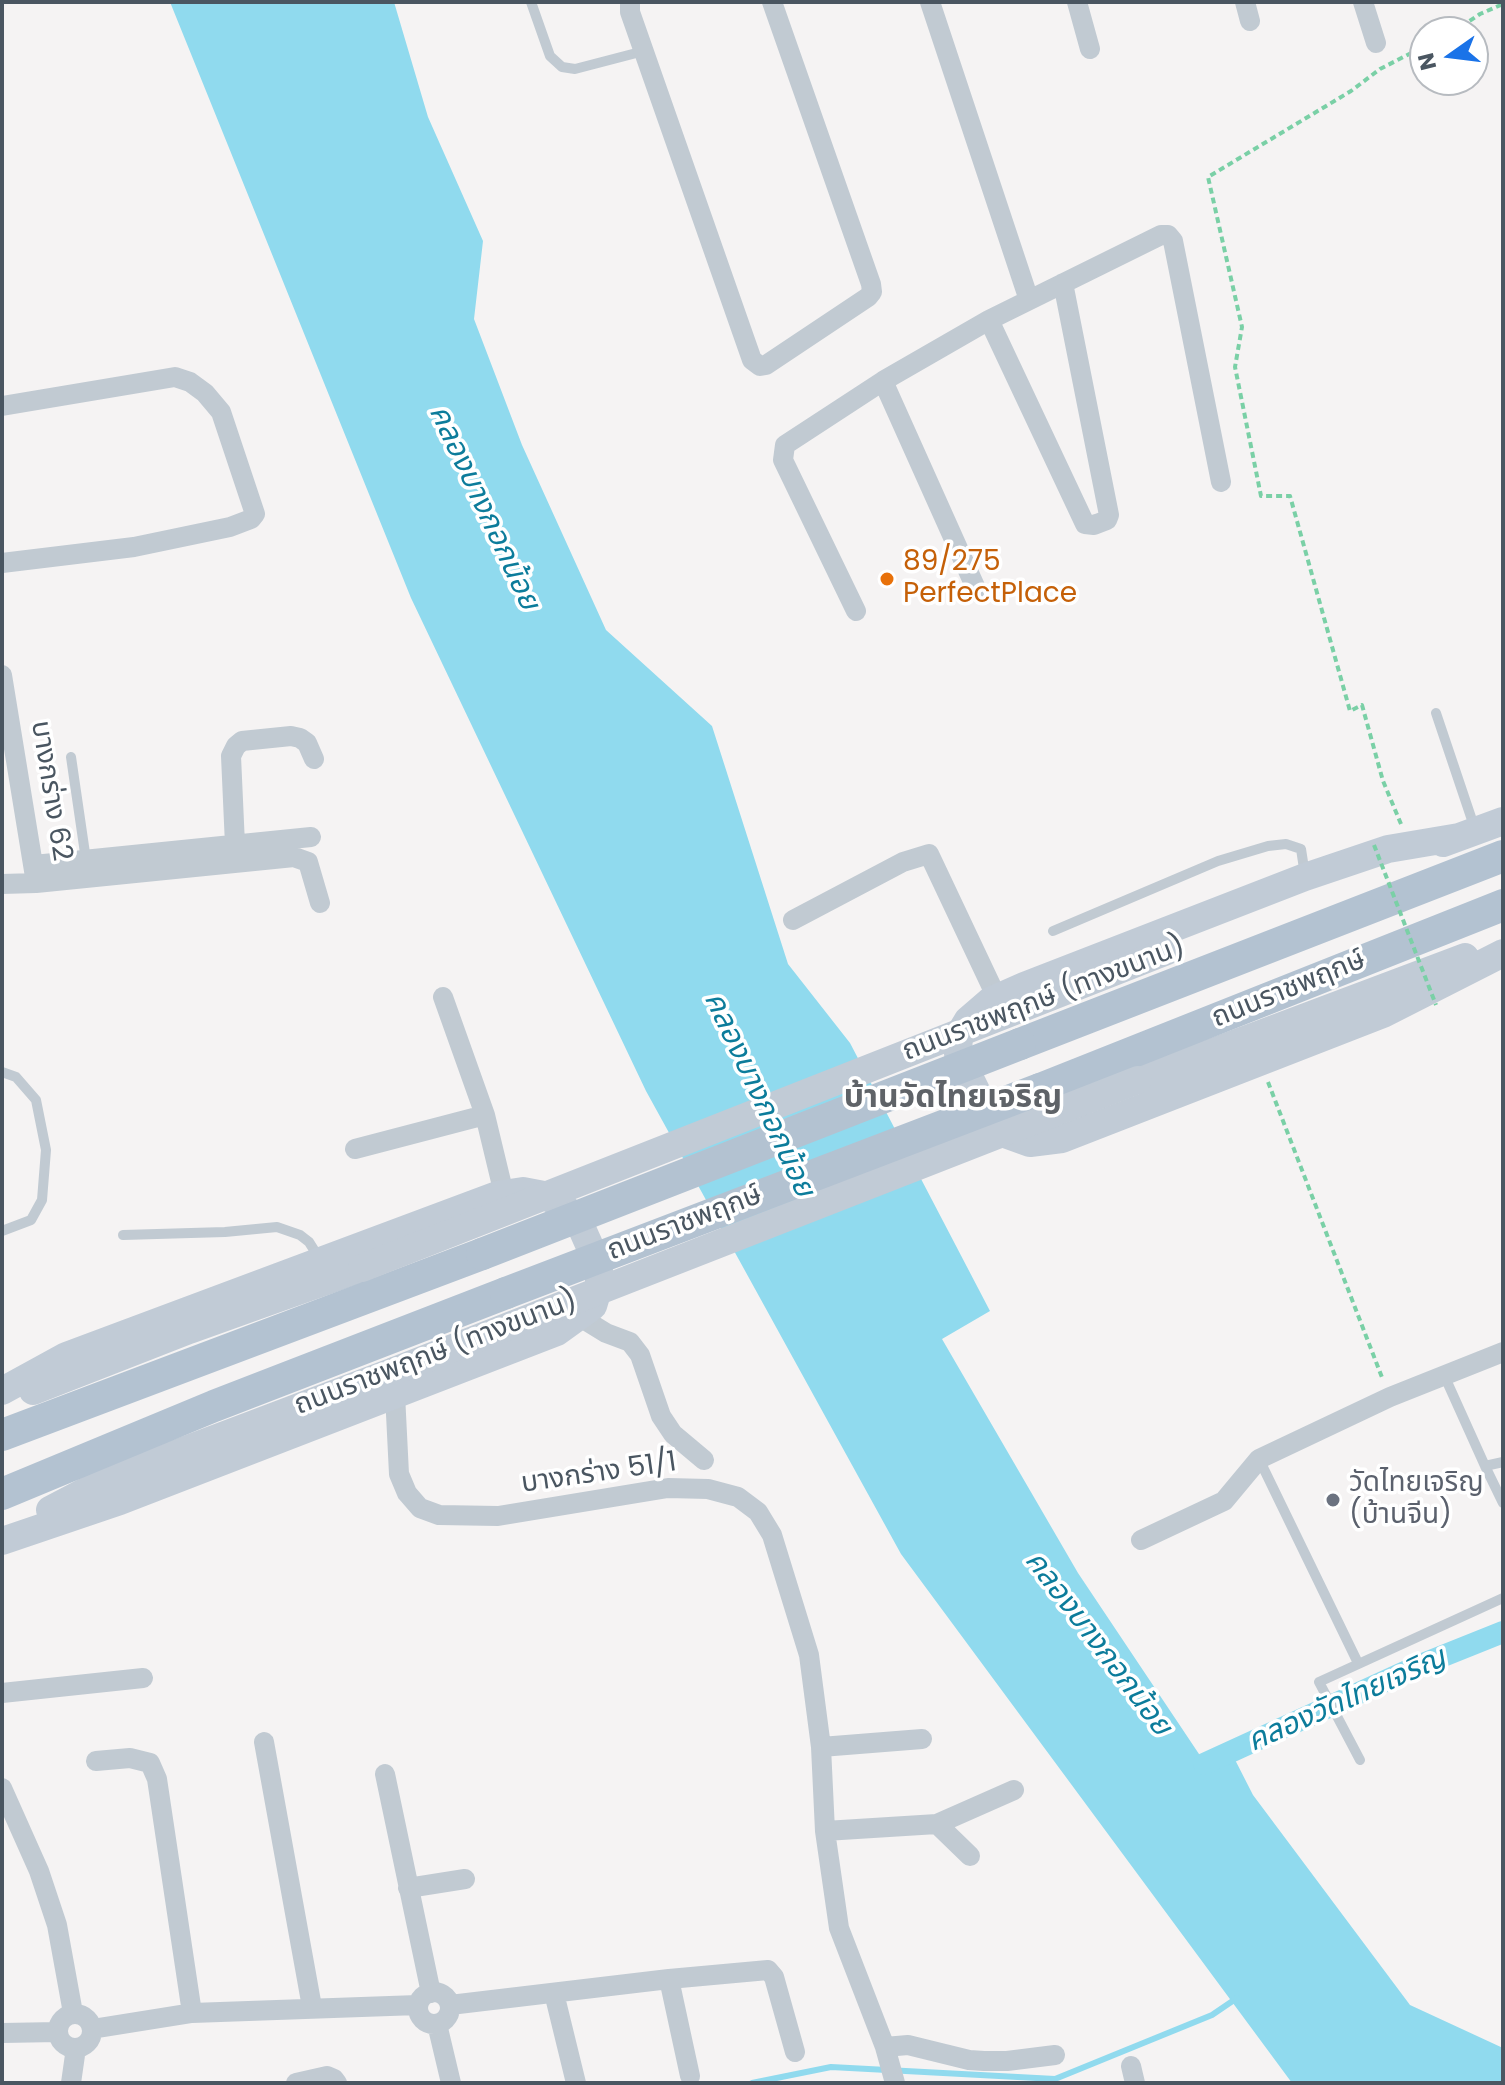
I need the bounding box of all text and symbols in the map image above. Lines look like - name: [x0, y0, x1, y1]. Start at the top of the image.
- north arrow: [1409, 16, 1489, 96]
- text: N: [1410, 50, 1444, 73]
- water label: คลองบางกอกน้อย: [420, 400, 546, 616]
- place label: 89/275 PerfectPlace: [903, 546, 1077, 612]
- marker: 89/275 PerfectPlace: [878, 570, 896, 588]
- street label: บางกร่าง 62: [22, 718, 78, 864]
- street label: ถนนราชพฤกษ์ (ทางขนาน): [898, 931, 1190, 1069]
- street label: ถนนราชพฤกษ์: [1207, 944, 1371, 1036]
- water label: คลองบางกอกน้อย: [695, 987, 821, 1203]
- district label: บ้านวัดไทยเจริญ: [844, 1080, 1062, 1118]
- street label: ถนนราชพฤกษ์: [603, 1179, 767, 1269]
- street label: ถนนราชพฤกษ์ (ทางขนาน): [290, 1285, 582, 1423]
- street label: บางกร่าง 51/1: [519, 1446, 679, 1502]
- place label: วัดไทยเจริญ (บ้านจีน): [1349, 1467, 1484, 1533]
- marker: วัดไทยเจริญ (บ้านจีน): [1324, 1491, 1342, 1509]
- water label: คลองบางกอกน้อย: [1016, 1545, 1178, 1743]
- water label: คลองวัดไทยเจริญ: [1242, 1641, 1452, 1761]

